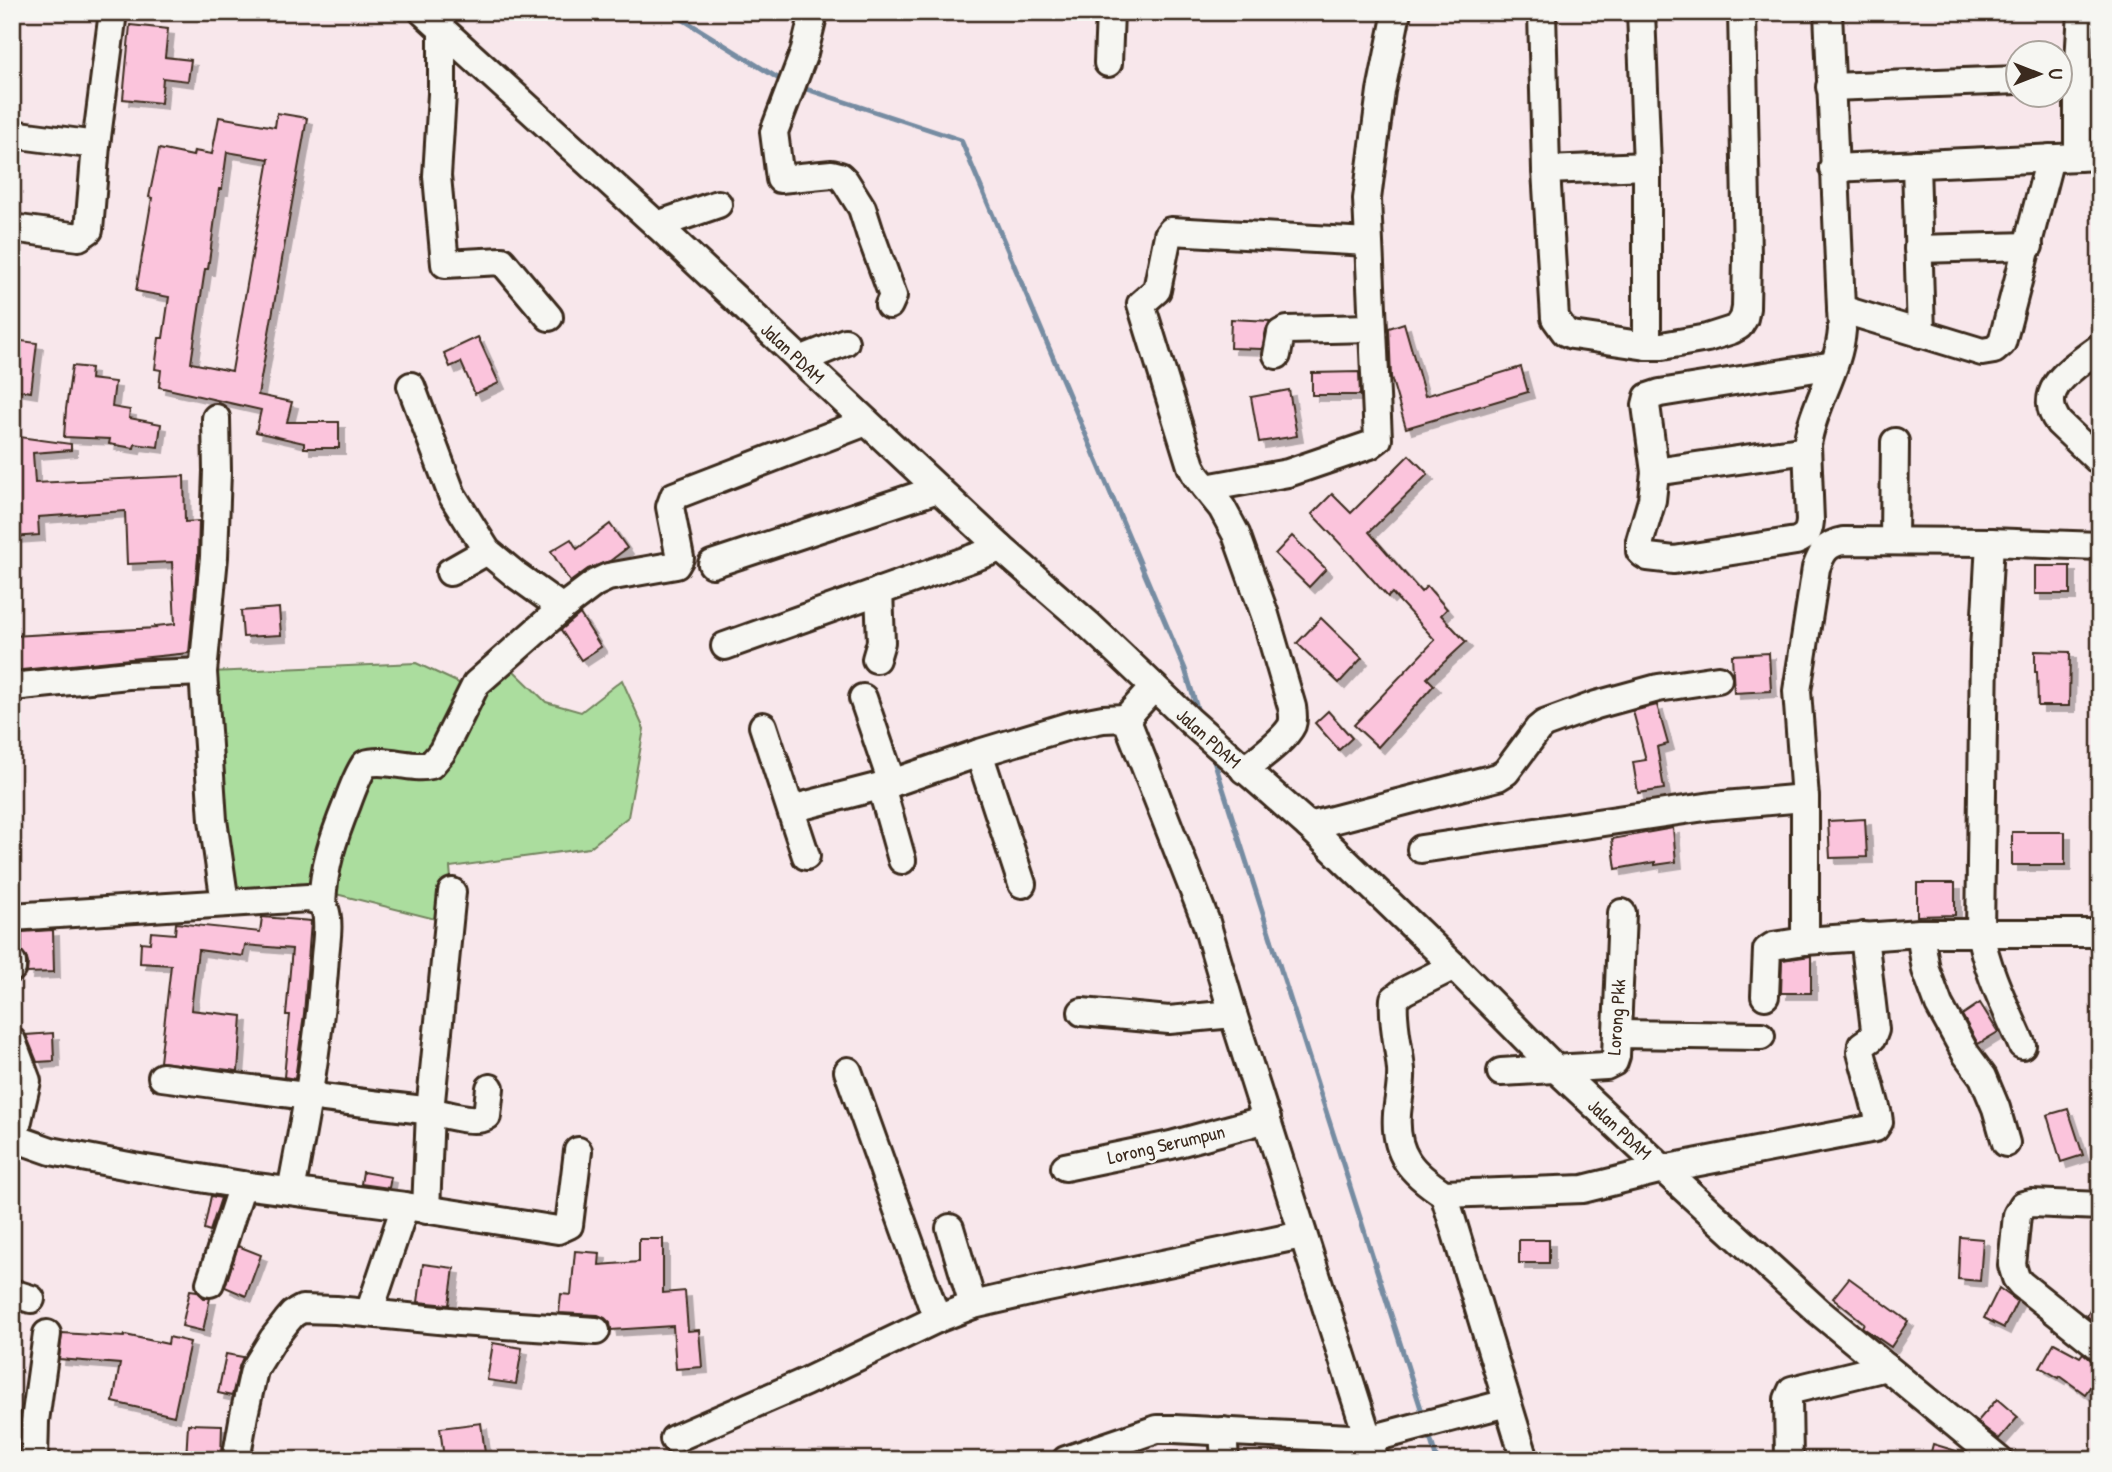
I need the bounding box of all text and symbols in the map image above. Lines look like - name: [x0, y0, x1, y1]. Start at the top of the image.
- north arrow: [2004, 38, 2074, 108]
- text: U: [2043, 69, 2069, 80]
- street label: Jalan PDAM: [755, 317, 831, 389]
- street label: Jalan PDAM: [1171, 702, 1247, 774]
- street label: Lorong Pkk: [1600, 978, 1632, 1056]
- street label: Jalan PDAM: [1582, 1093, 1658, 1165]
- street label: Lorong Serumpun: [1105, 1118, 1227, 1170]

